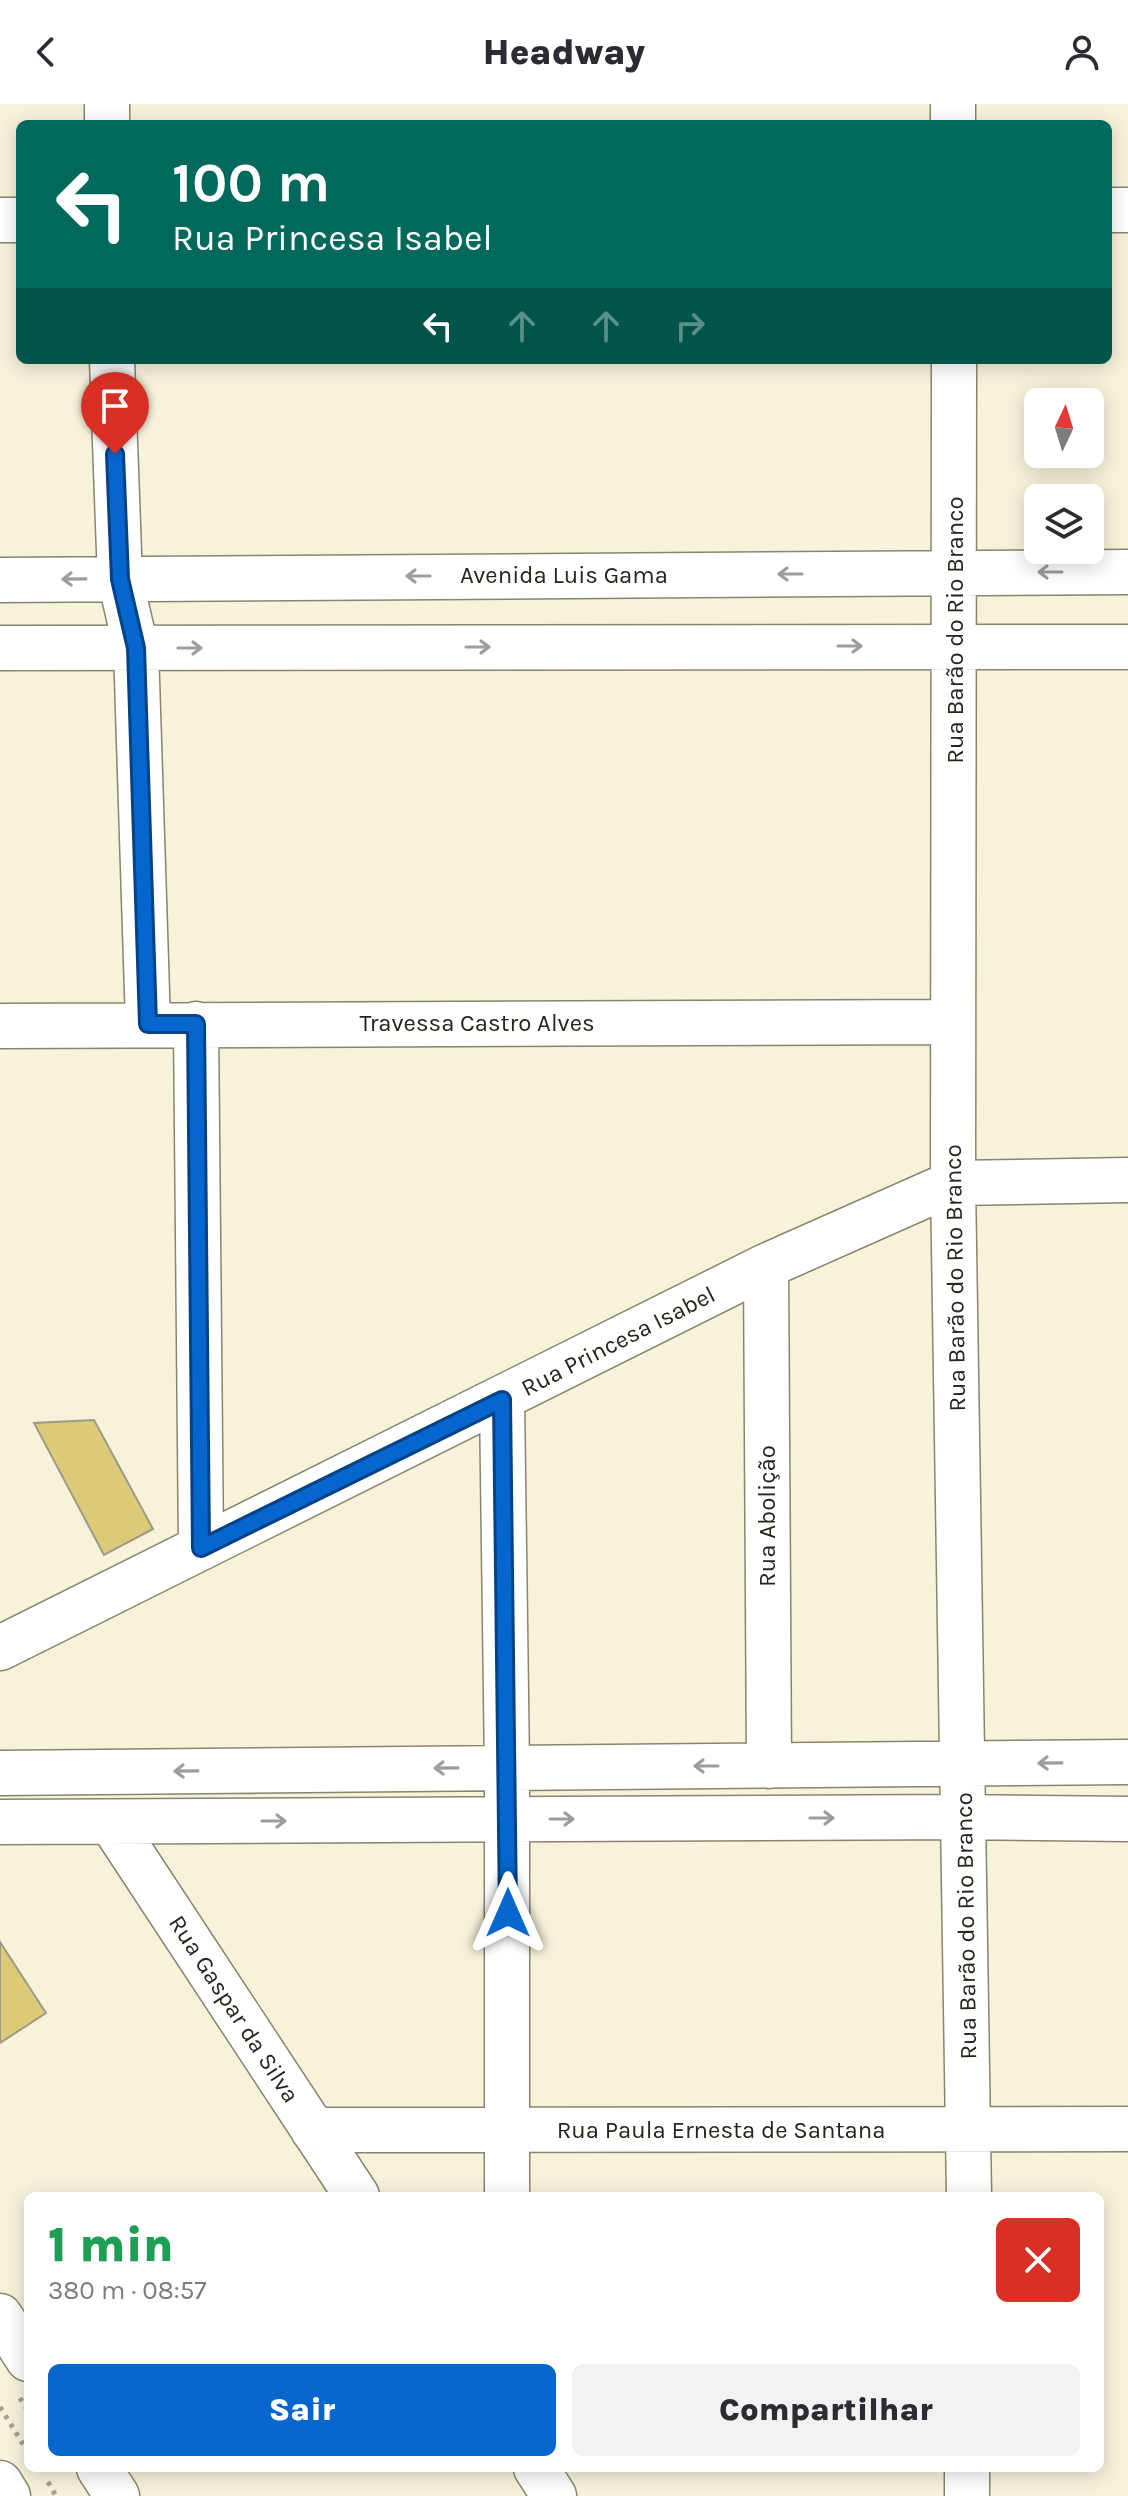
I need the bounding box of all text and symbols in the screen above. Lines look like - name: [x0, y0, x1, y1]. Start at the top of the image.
- icon: back: [24, 30, 68, 74]
- icon: person: [1060, 30, 1104, 74]
- text: Headway: [483, 31, 645, 73]
- text: 100 m: [172, 150, 330, 215]
- icon: left: [40, 152, 144, 256]
- text: Rua Princesa Isabel: [172, 217, 493, 259]
- icon: left: [416, 304, 460, 348]
- icon: ahead: [500, 304, 544, 348]
- icon: ahead: [584, 304, 628, 348]
- icon: right: [668, 304, 712, 348]
- pin: [81, 372, 149, 454]
- icon: arrive: [93, 384, 137, 428]
- north arrow: [1024, 388, 1104, 468]
- map controls: [1024, 388, 1104, 564]
- button: layers: [1024, 484, 1104, 564]
- street label: Rua Barão do Rio Branco: [941, 496, 969, 764]
- street label: Avenida Luis Gama: [460, 561, 668, 589]
- one-way arrow: [1037, 564, 1064, 580]
- one-way arrow: [777, 566, 804, 581]
- one-way arrow: [405, 568, 432, 584]
- one-way arrow: [61, 571, 88, 587]
- one-way arrow: [836, 638, 863, 654]
- one-way arrow: [464, 639, 491, 655]
- one-way arrow: [176, 640, 203, 656]
- street label: Travessa Castro Alves: [359, 1009, 595, 1037]
- street label: Rua Barão do Rio Branco: [939, 1144, 971, 1412]
- street label: Rua Princesa Isabel: [516, 1280, 720, 1402]
- street label: Rua Abolição: [753, 1445, 781, 1587]
- one-way arrow: [1037, 1756, 1064, 1771]
- one-way arrow: [693, 1758, 720, 1774]
- one-way arrow: [433, 1760, 460, 1776]
- one-way arrow: [173, 1763, 200, 1779]
- street label: Rua Barão do Rio Branco: [950, 1792, 982, 2060]
- one-way arrow: [808, 1810, 835, 1826]
- one-way arrow: [548, 1811, 575, 1827]
- one-way arrow: [260, 1813, 287, 1829]
- position arrow: [466, 1871, 550, 1955]
- street label: Rua Gaspar da Silva: [163, 1910, 305, 2108]
- street label: Rua Paula Ernesta de Santana: [557, 2116, 885, 2144]
- text: 1 min: [48, 2217, 174, 2273]
- button: close: [996, 2218, 1080, 2302]
- text: 380 m · 08:57: [48, 2275, 207, 2306]
- button: Sair: [48, 2364, 556, 2456]
- button: Compartilhar: [572, 2364, 1080, 2456]

